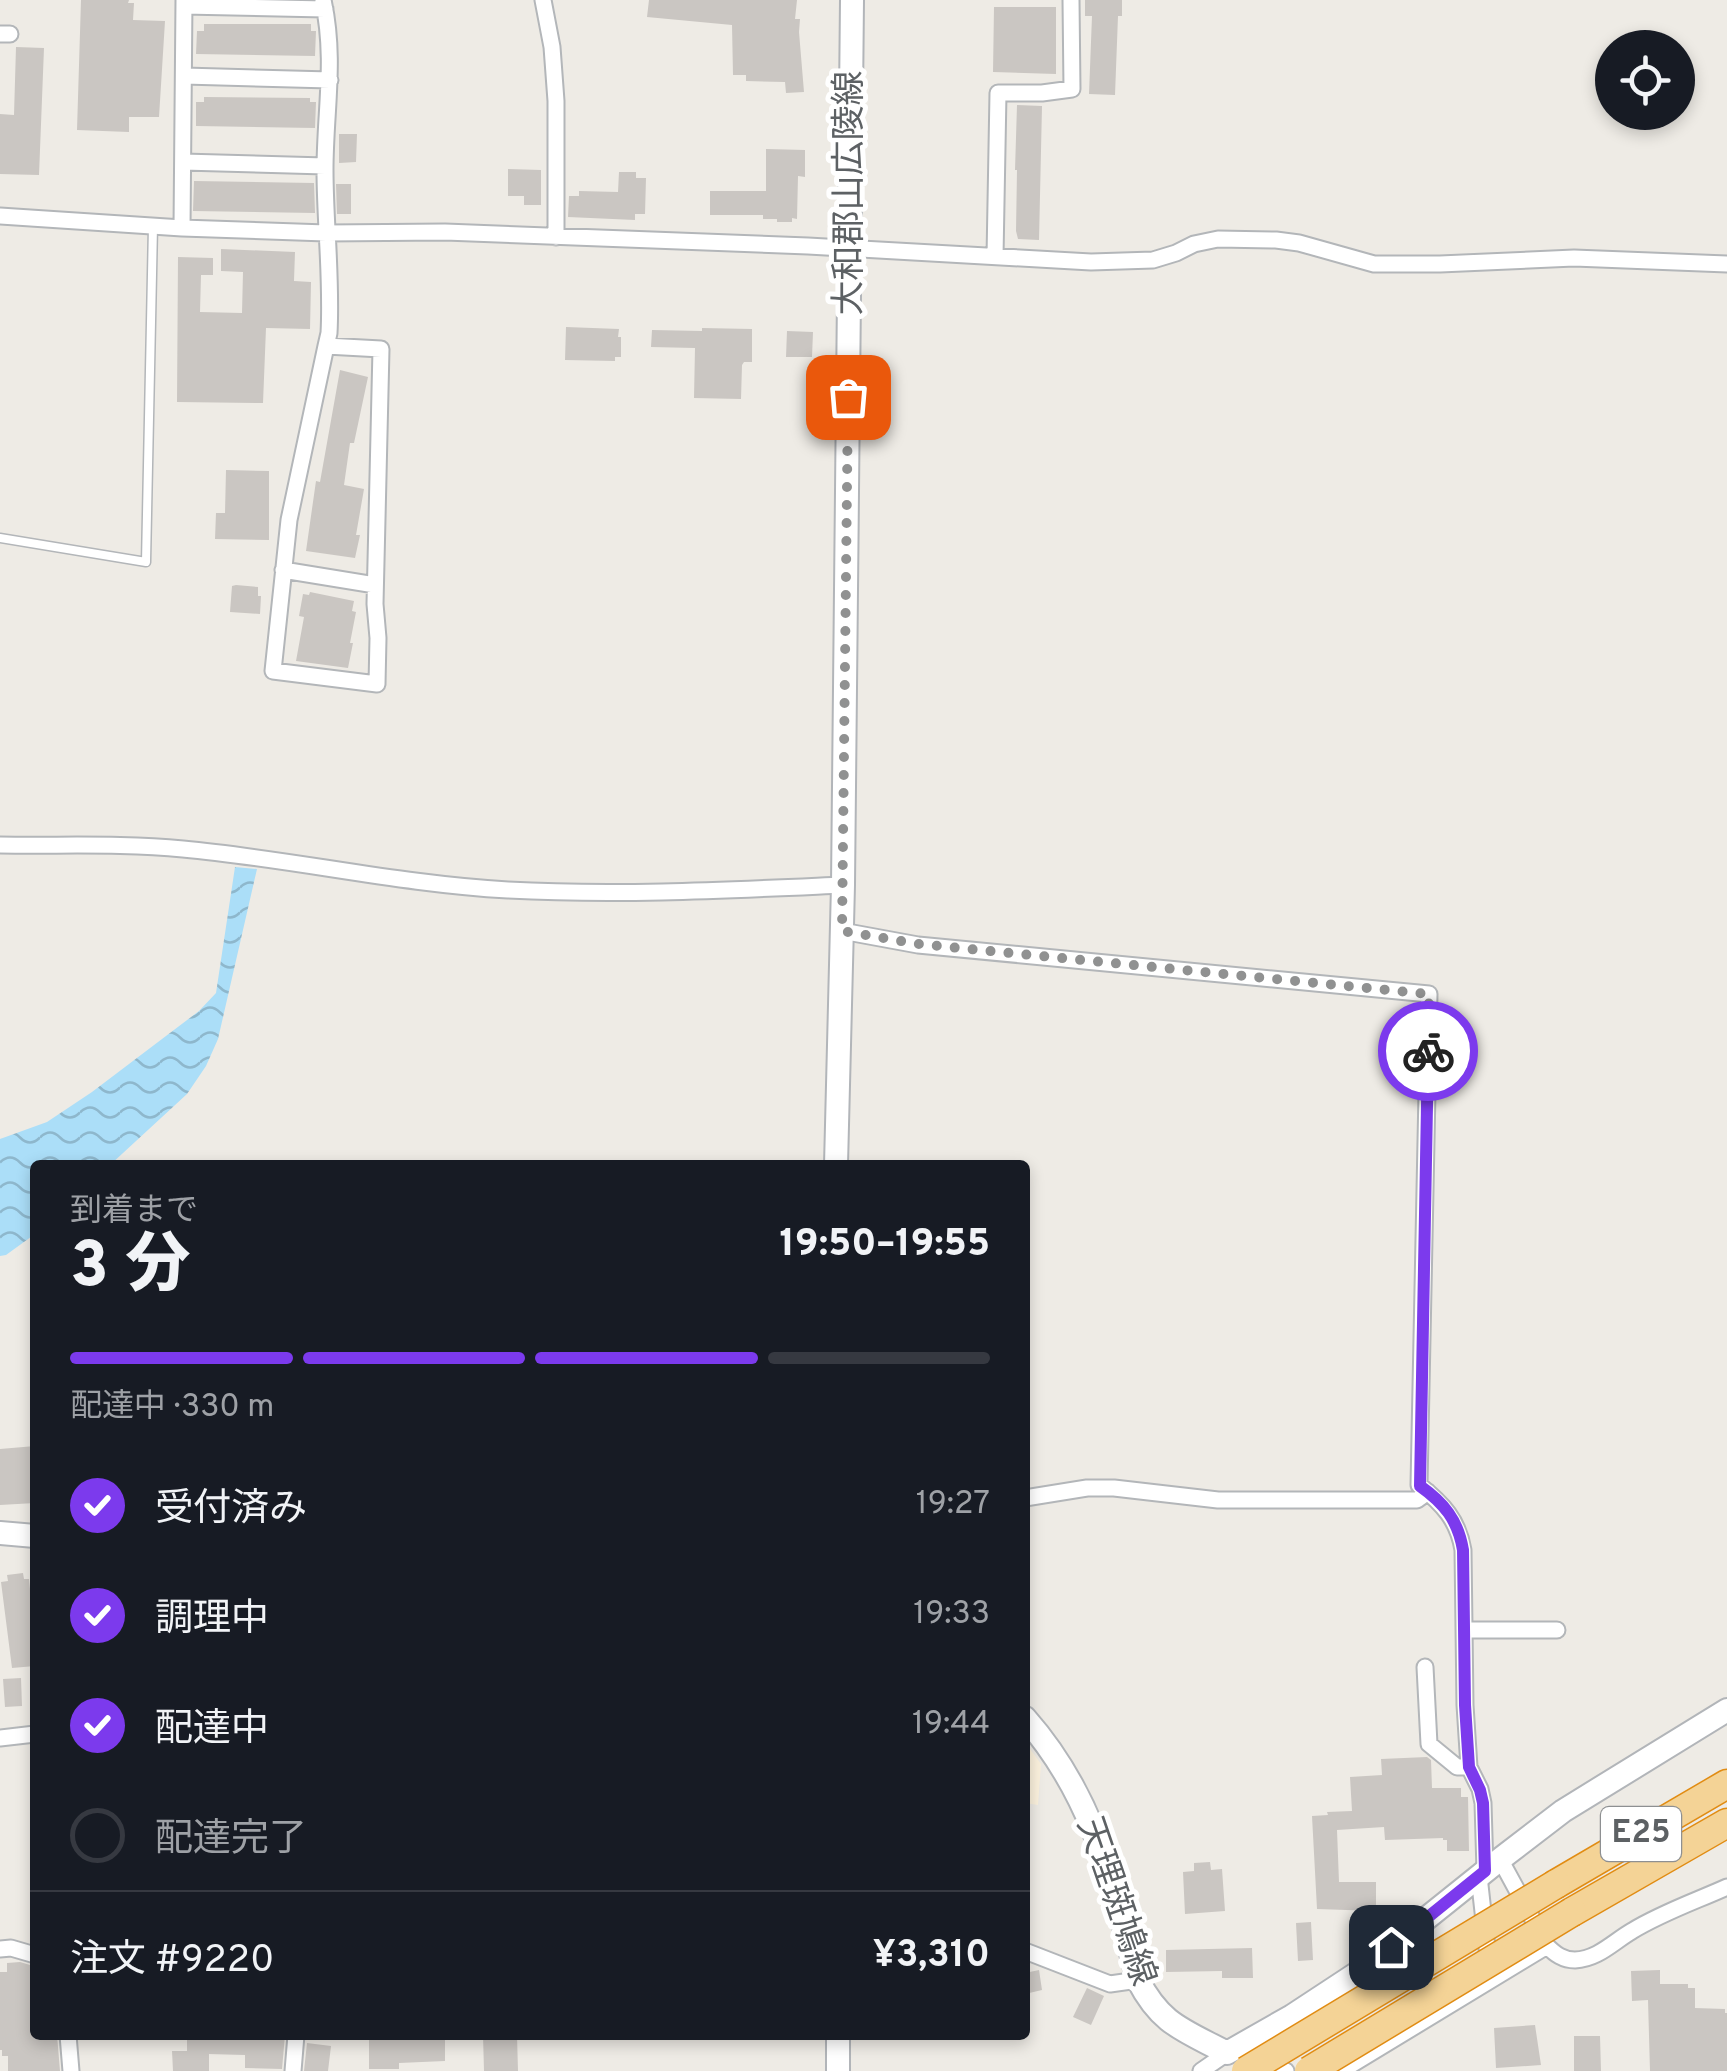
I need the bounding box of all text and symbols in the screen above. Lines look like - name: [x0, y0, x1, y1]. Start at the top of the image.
- map controls: [1595, 30, 1695, 130]
- button: locate: [1595, 30, 1695, 130]
- street label: 大和郡山広陵線: [829, 70, 873, 316]
- pin: [806, 355, 891, 440]
- icon: bag: [821, 370, 876, 425]
- courier: [1378, 1001, 1478, 1101]
- icon: bike: [1401, 1024, 1456, 1079]
- text: 到着まで: [70, 1192, 198, 1232]
- text: 19:50–19:55: [780, 1221, 990, 1270]
- text: 3 分: [70, 1228, 191, 1310]
- text: 配達中 · 330 m: [70, 1388, 274, 1428]
- icon: check: [70, 1478, 125, 1533]
- text: 19:27: [916, 1485, 990, 1525]
- text: 受付済み: [155, 1486, 307, 1535]
- icon: check: [70, 1588, 125, 1643]
- text: 19:33: [913, 1595, 990, 1635]
- text: 調理中: [155, 1596, 269, 1645]
- icon: check: [70, 1698, 125, 1753]
- text: 19:44: [912, 1705, 990, 1745]
- text: 配達中: [155, 1706, 269, 1755]
- road number: E25: [1601, 1807, 1681, 1861]
- street label: 天理斑鳩線: [1066, 1812, 1164, 1992]
- text: 配達完了: [155, 1816, 307, 1865]
- pin: [1349, 1905, 1434, 1990]
- icon: home: [1364, 1920, 1419, 1975]
- text: ¥3,310: [873, 1932, 990, 1981]
- text: 注文 #9220: [70, 1937, 274, 1986]

